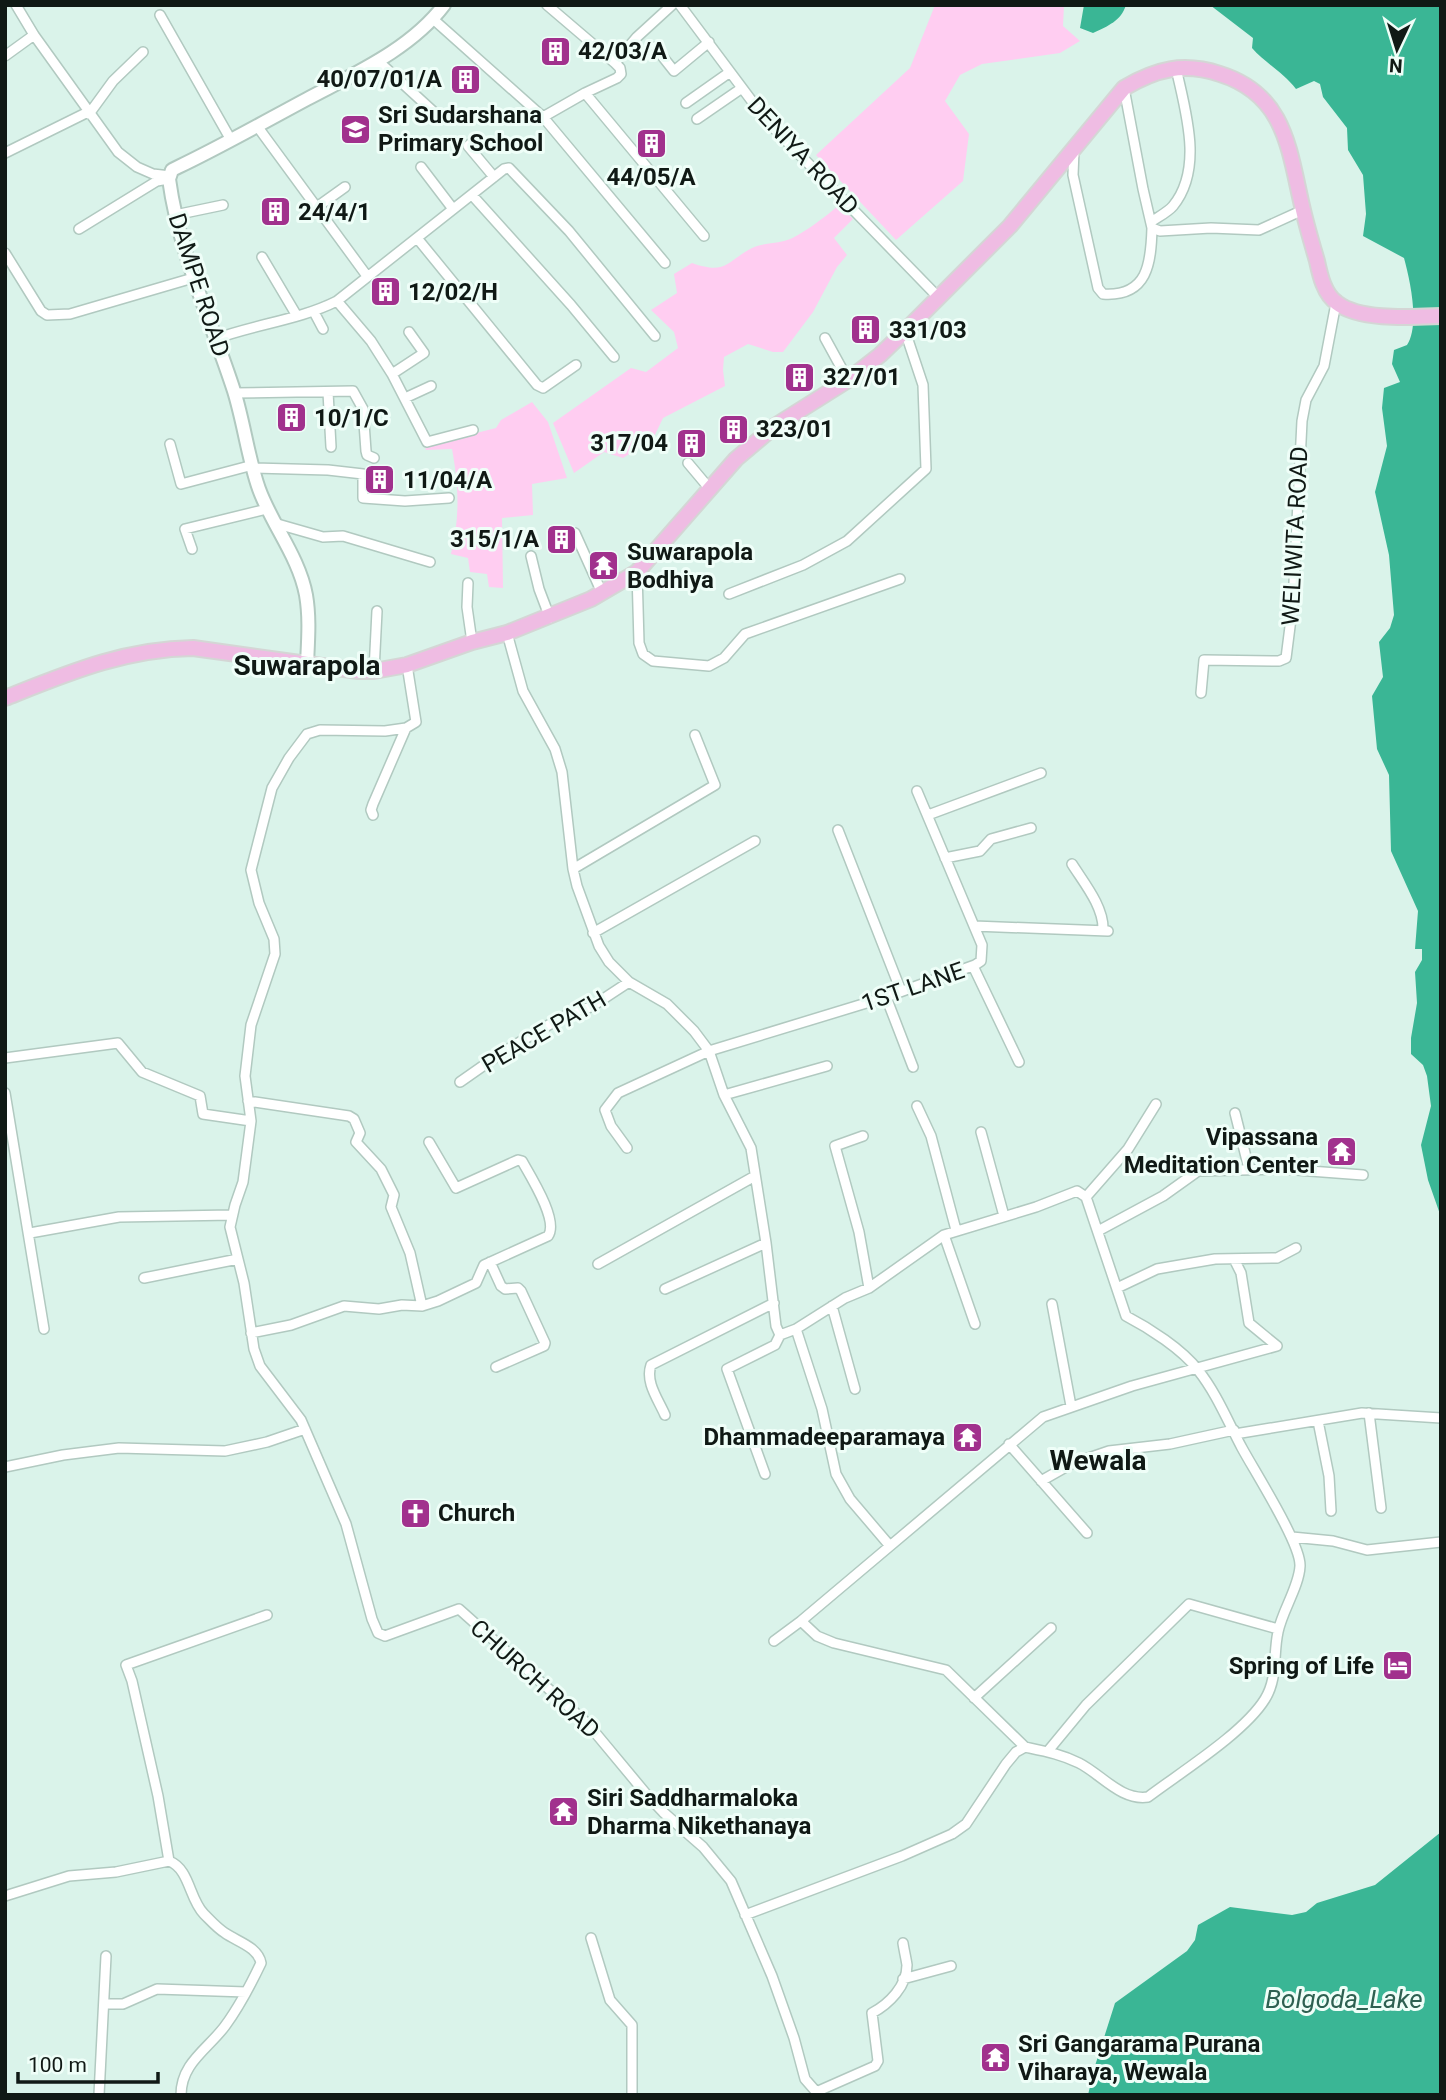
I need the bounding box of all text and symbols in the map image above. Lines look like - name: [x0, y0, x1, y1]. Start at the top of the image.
- north arrow: [1362, 14, 1432, 84]
- building icon: 42/03/A: [538, 34, 572, 68]
- place label: 42/03/A: [578, 37, 668, 65]
- text: N: [1388, 54, 1403, 77]
- building icon: 40/07/01/A: [448, 62, 482, 96]
- place label: 40/07/01/A: [317, 65, 443, 93]
- street label: DENIYA ROAD: [742, 92, 864, 220]
- place label: Sri Sudarshana Primary School: [378, 101, 543, 157]
- school or university icon: Sri Sudarshana Primary School: [338, 112, 372, 146]
- building icon: 44/05/A: [634, 126, 668, 160]
- place label: 44/05/A: [606, 163, 696, 191]
- building icon: 24/4/1: [258, 195, 292, 229]
- place label: 24/4/1: [298, 198, 371, 226]
- street label: DAMPE ROAD: [163, 210, 235, 360]
- building icon: 12/02/H: [368, 275, 402, 309]
- place label: 12/02/H: [408, 278, 498, 306]
- building icon: 331/03: [849, 313, 883, 347]
- place label: 331/03: [889, 316, 967, 344]
- building icon: 327/01: [783, 360, 817, 394]
- place label: 327/01: [823, 363, 901, 391]
- building icon: 10/1/C: [274, 401, 308, 435]
- place label: 10/1/C: [314, 404, 389, 432]
- building icon: 323/01: [716, 412, 750, 446]
- place label: 323/01: [756, 415, 834, 443]
- building icon: 317/04: [674, 426, 708, 460]
- place label: 317/04: [590, 429, 668, 457]
- street label: WELIWITA ROAD: [1276, 446, 1314, 626]
- building icon: 11/04/A: [363, 463, 397, 497]
- place label: 11/04/A: [403, 466, 493, 494]
- building icon: 315/1/A: [545, 522, 579, 556]
- place label: 315/1/A: [450, 525, 540, 553]
- place label: Suwarapola Bodhiya: [627, 538, 753, 594]
- temple icon: Suwarapola Bodhiya: [587, 549, 621, 583]
- district label: Suwarapola: [233, 649, 381, 682]
- street label: 1ST LANE: [858, 956, 968, 1018]
- street label: PEACE PATH: [477, 985, 611, 1079]
- place label: Vipassana Meditation Center: [1124, 1123, 1318, 1179]
- temple icon: Vipassana Meditation Center: [1324, 1134, 1358, 1168]
- temple icon: Dhammadeeparamaya: [951, 1420, 985, 1454]
- place label: Dhammadeeparamaya: [703, 1423, 945, 1451]
- district label: Wewala: [1049, 1444, 1147, 1477]
- church icon: Church: [398, 1496, 432, 1530]
- place label: Church: [438, 1499, 515, 1527]
- street label: CHURCH ROAD: [465, 1614, 605, 1744]
- hotel icon: Spring of Life: [1380, 1649, 1414, 1683]
- place label: Spring of Life: [1229, 1652, 1374, 1680]
- place label: Siri Saddharmaloka Dharma Nikethanaya: [587, 1784, 812, 1840]
- temple icon: Siri Saddharmaloka Dharma Nikethanaya: [547, 1795, 581, 1829]
- water label: Bolgoda_Lake: [1265, 1984, 1423, 2014]
- place label: Sri Gangarama Purana Viharaya, Wewala: [1018, 2030, 1261, 2086]
- scale bar: [18, 2040, 158, 2084]
- temple icon: Sri Gangarama Purana Viharaya, Wewala: [978, 2041, 1012, 2075]
- text: 100 m: [28, 2053, 87, 2077]

